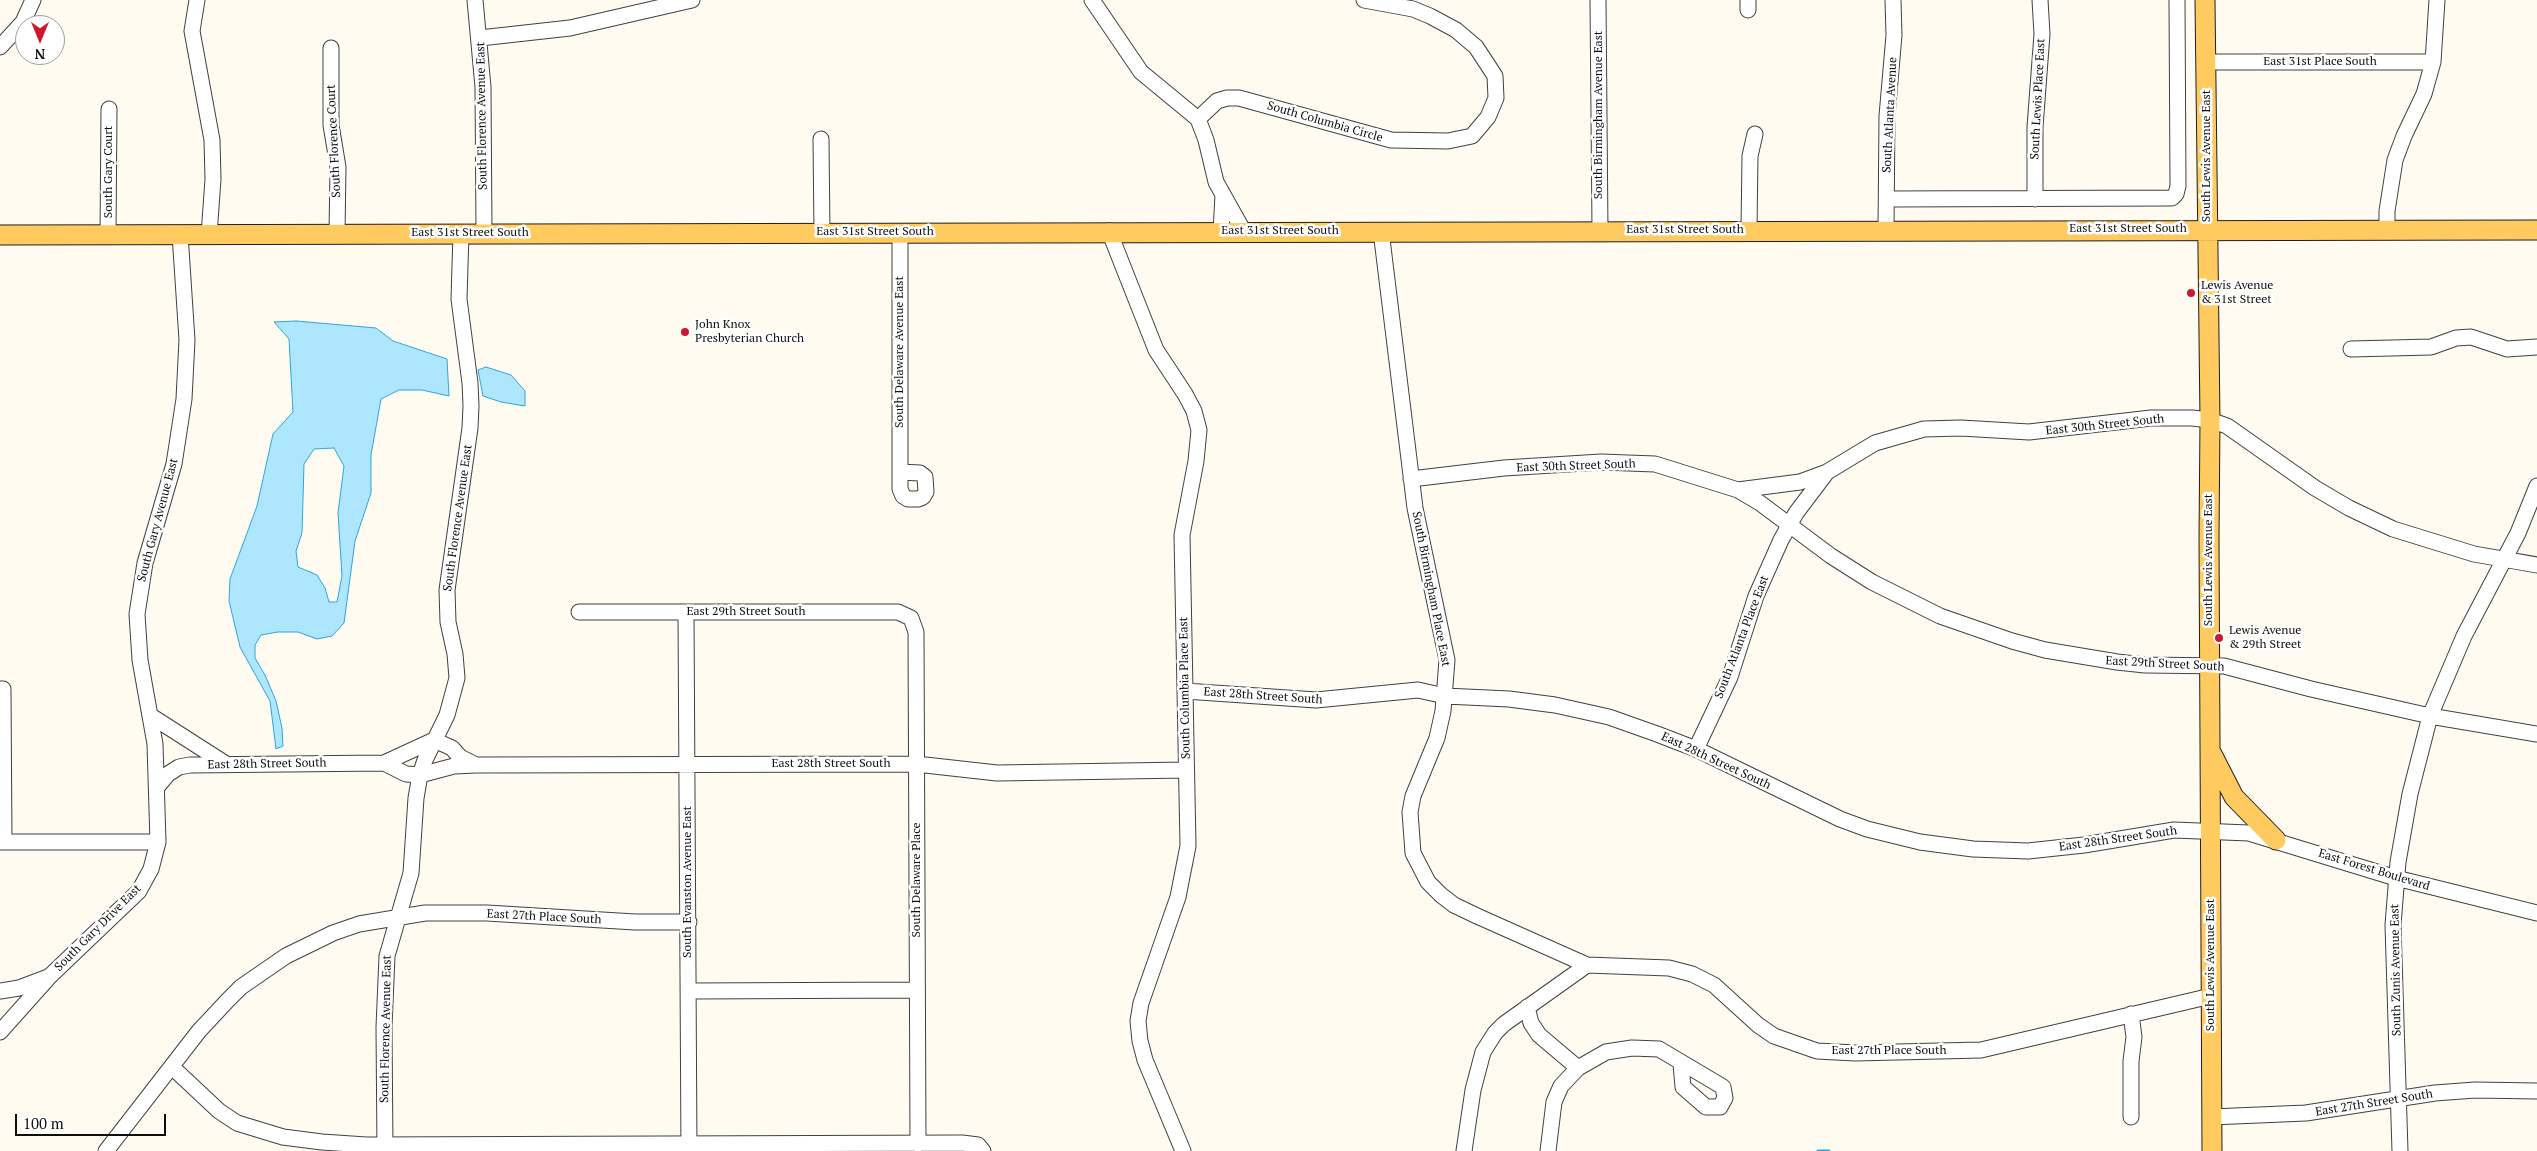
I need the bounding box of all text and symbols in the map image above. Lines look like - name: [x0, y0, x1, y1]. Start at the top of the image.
- north arrow: [15, 15, 65, 65]
- street label: South Birmingham Avenue East: [1592, 31, 1606, 199]
- street label: South Lewis Place East: [2028, 38, 2048, 160]
- street label: South Florence Avenue East: [474, 42, 490, 190]
- text: N: [35, 45, 45, 64]
- street label: East 31st Place South: [2263, 55, 2377, 69]
- street label: South Atlanta Avenue: [1880, 57, 1900, 173]
- street label: South Florence Court: [324, 84, 344, 198]
- street label: South Lewis Avenue East: [2200, 90, 2214, 222]
- street label: South Columbia Circle: [1266, 99, 1384, 145]
- street label: South Gary Court: [102, 126, 116, 218]
- street label: East 31st Street South: [2069, 222, 2187, 236]
- street label: East 31st Street South: [1626, 223, 1744, 237]
- street label: East 31st Street South: [1221, 224, 1339, 238]
- street label: East 31st Street South: [816, 225, 934, 239]
- street label: East 31st Street South: [411, 226, 529, 240]
- street label: South Delaware Avenue East: [893, 276, 907, 428]
- place label: Lewis Avenue & 31st Street: [2201, 279, 2273, 307]
- marker: Lewis Avenue & 31st Street: [2185, 287, 2197, 299]
- place label: John Knox Presbyterian Church: [695, 318, 804, 346]
- marker: John Knox Presbyterian Church: [679, 326, 691, 338]
- street label: East 30th Street South: [2045, 412, 2165, 438]
- street label: South Florence Avenue East: [441, 444, 475, 592]
- street label: South Gary Avenue East: [135, 457, 181, 583]
- street label: East 30th Street South: [1516, 457, 1636, 475]
- street label: South Lewis Avenue East: [2202, 494, 2216, 626]
- street label: South Birmingham Place East: [1409, 510, 1453, 668]
- street label: South Atlanta Place East: [1712, 573, 1772, 701]
- street label: East 29th Street South: [686, 605, 806, 619]
- street label: South Columbia Place East: [1177, 617, 1193, 759]
- place label: Lewis Avenue & 29th Street: [2229, 624, 2302, 652]
- marker: Lewis Avenue & 29th Street: [2213, 632, 2225, 644]
- street label: East 29th Street South: [2105, 654, 2225, 674]
- street label: East 28th Street South: [1203, 685, 1323, 707]
- street label: East 28th Street South: [1659, 729, 1773, 793]
- street label: East 28th Street South: [207, 756, 327, 772]
- street label: East 28th Street South: [771, 757, 891, 771]
- street label: South Evanston Avenue East: [681, 806, 695, 958]
- street label: South Delaware Place: [910, 822, 924, 938]
- street label: East 28th Street South: [2058, 824, 2178, 854]
- street label: East Forest Boulevard: [2317, 846, 2431, 894]
- street label: South Gary Drive East: [52, 882, 144, 974]
- street label: South Lewis Avenue East: [2204, 899, 2218, 1031]
- street label: South Zunis Avenue East: [2388, 904, 2404, 1036]
- street label: East 27th Place South: [486, 907, 602, 927]
- street label: South Florence Avenue East: [378, 955, 394, 1103]
- street label: East 27th Place South: [1832, 1044, 1946, 1058]
- street label: East 27th Street South: [2314, 1087, 2434, 1119]
- scale bar: [18, 1104, 169, 1136]
- text: 100 m: [23, 1113, 64, 1133]

